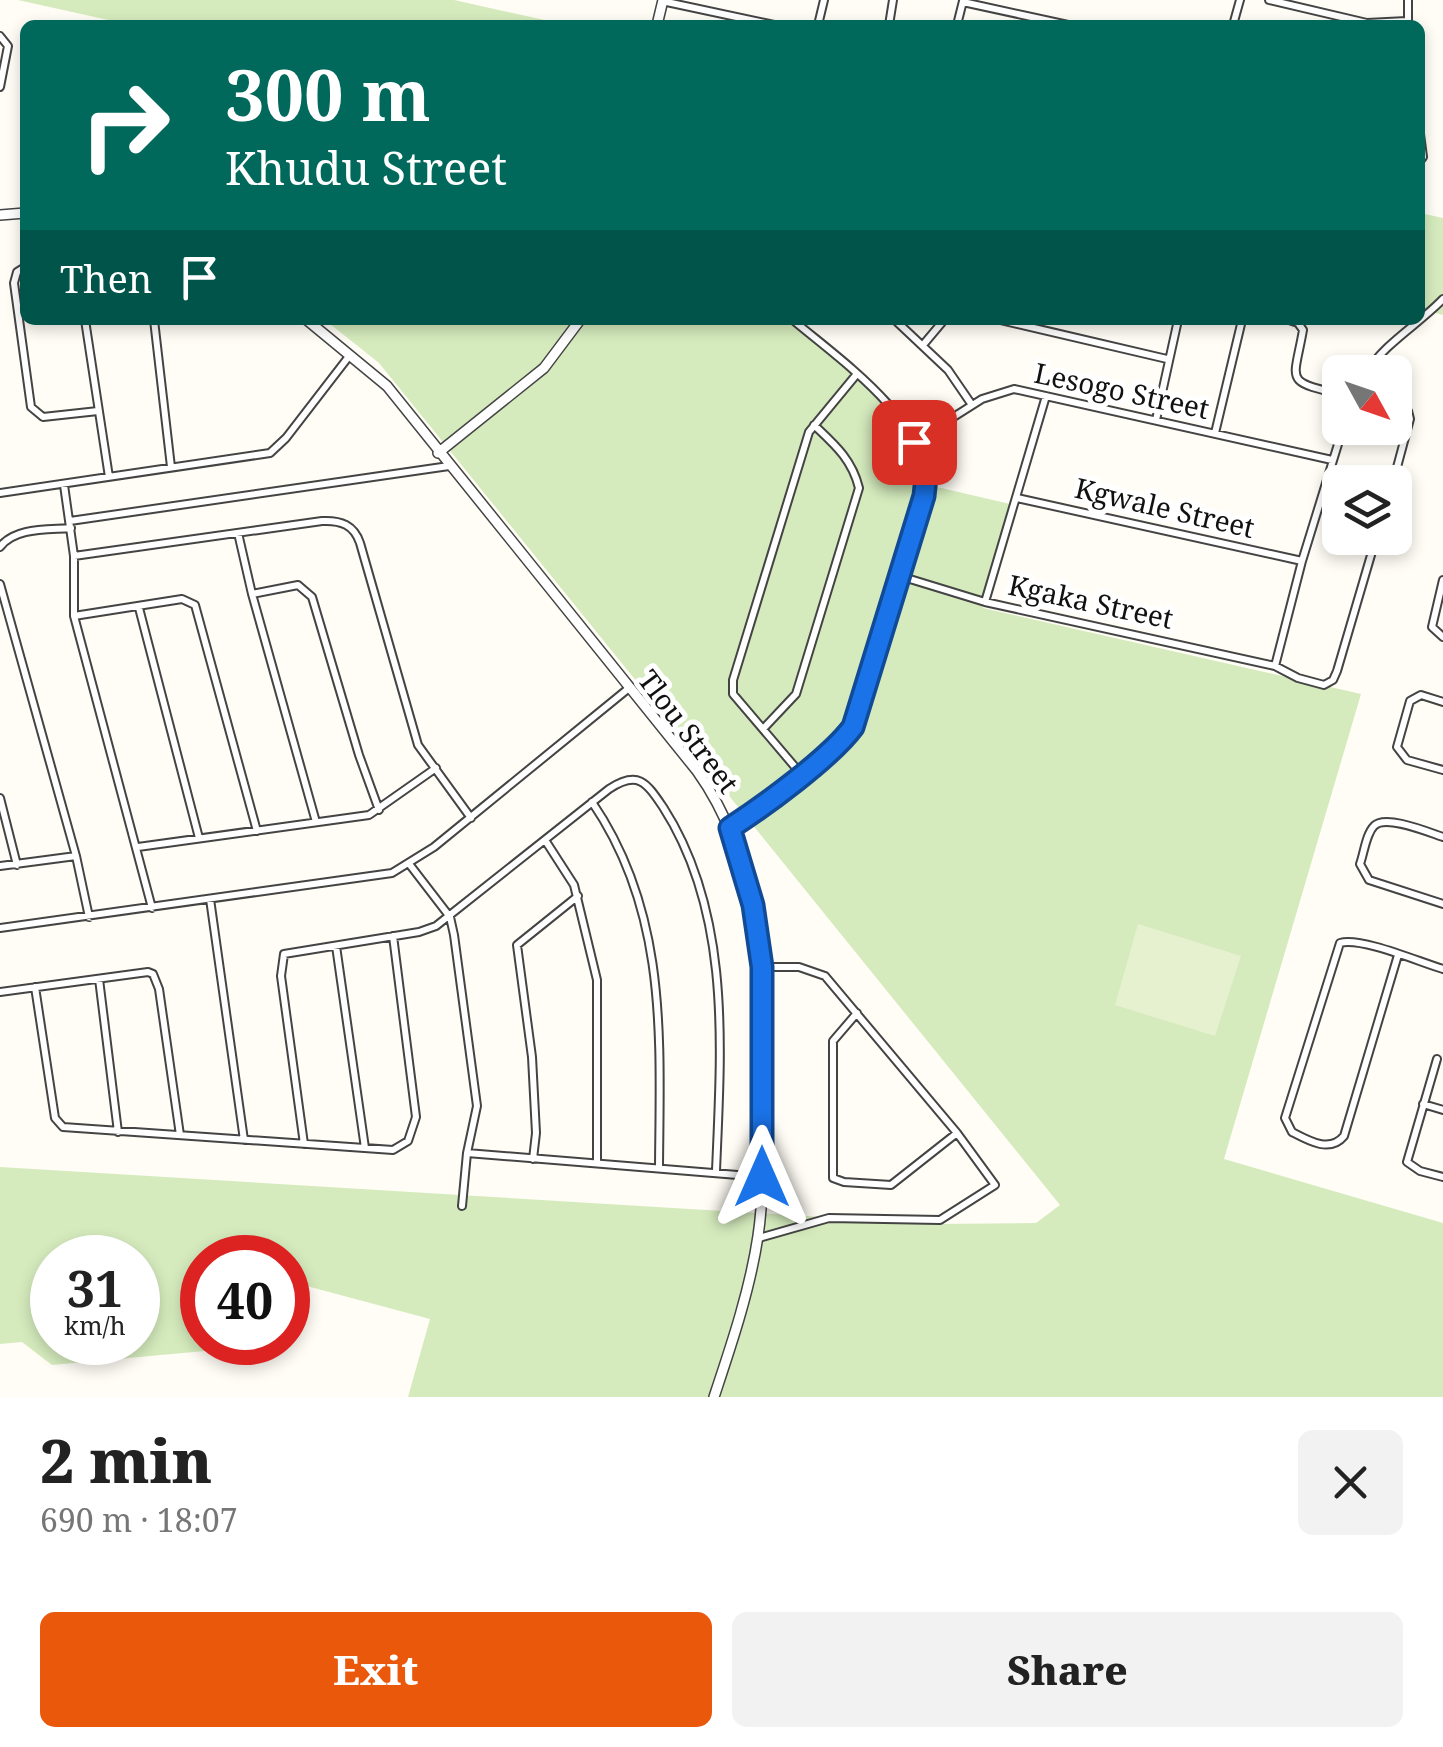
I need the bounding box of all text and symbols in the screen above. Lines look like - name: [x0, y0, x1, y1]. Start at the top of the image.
- text: 300 m: [225, 46, 431, 142]
- icon: right: [60, 60, 190, 190]
- text: Khudu Street: [225, 137, 507, 198]
- icon: arrive: [172, 250, 227, 305]
- text: Then: [60, 252, 152, 304]
- street label: Lesogo Street: [1031, 353, 1213, 427]
- north arrow: [1322, 355, 1412, 445]
- map controls: [1322, 355, 1412, 555]
- pin: [872, 400, 957, 485]
- icon: arrive: [887, 415, 942, 470]
- button: layers: [1322, 465, 1412, 555]
- street label: Kgwale Street: [1072, 468, 1259, 546]
- street label: Kgaka Street: [1005, 565, 1177, 637]
- street label: Tlou Street: [630, 662, 748, 801]
- position arrow: [710, 1125, 814, 1229]
- speed limit sign: 40: [180, 1235, 310, 1365]
- text: 31: [67, 1254, 123, 1322]
- text: km/h: [64, 1308, 126, 1342]
- text: 2 min: [40, 1419, 212, 1501]
- button: close: [1298, 1430, 1403, 1535]
- text: 690 m · 18:07: [40, 1498, 238, 1541]
- button: Exit: [40, 1612, 712, 1727]
- button: Share: [732, 1612, 1403, 1727]

